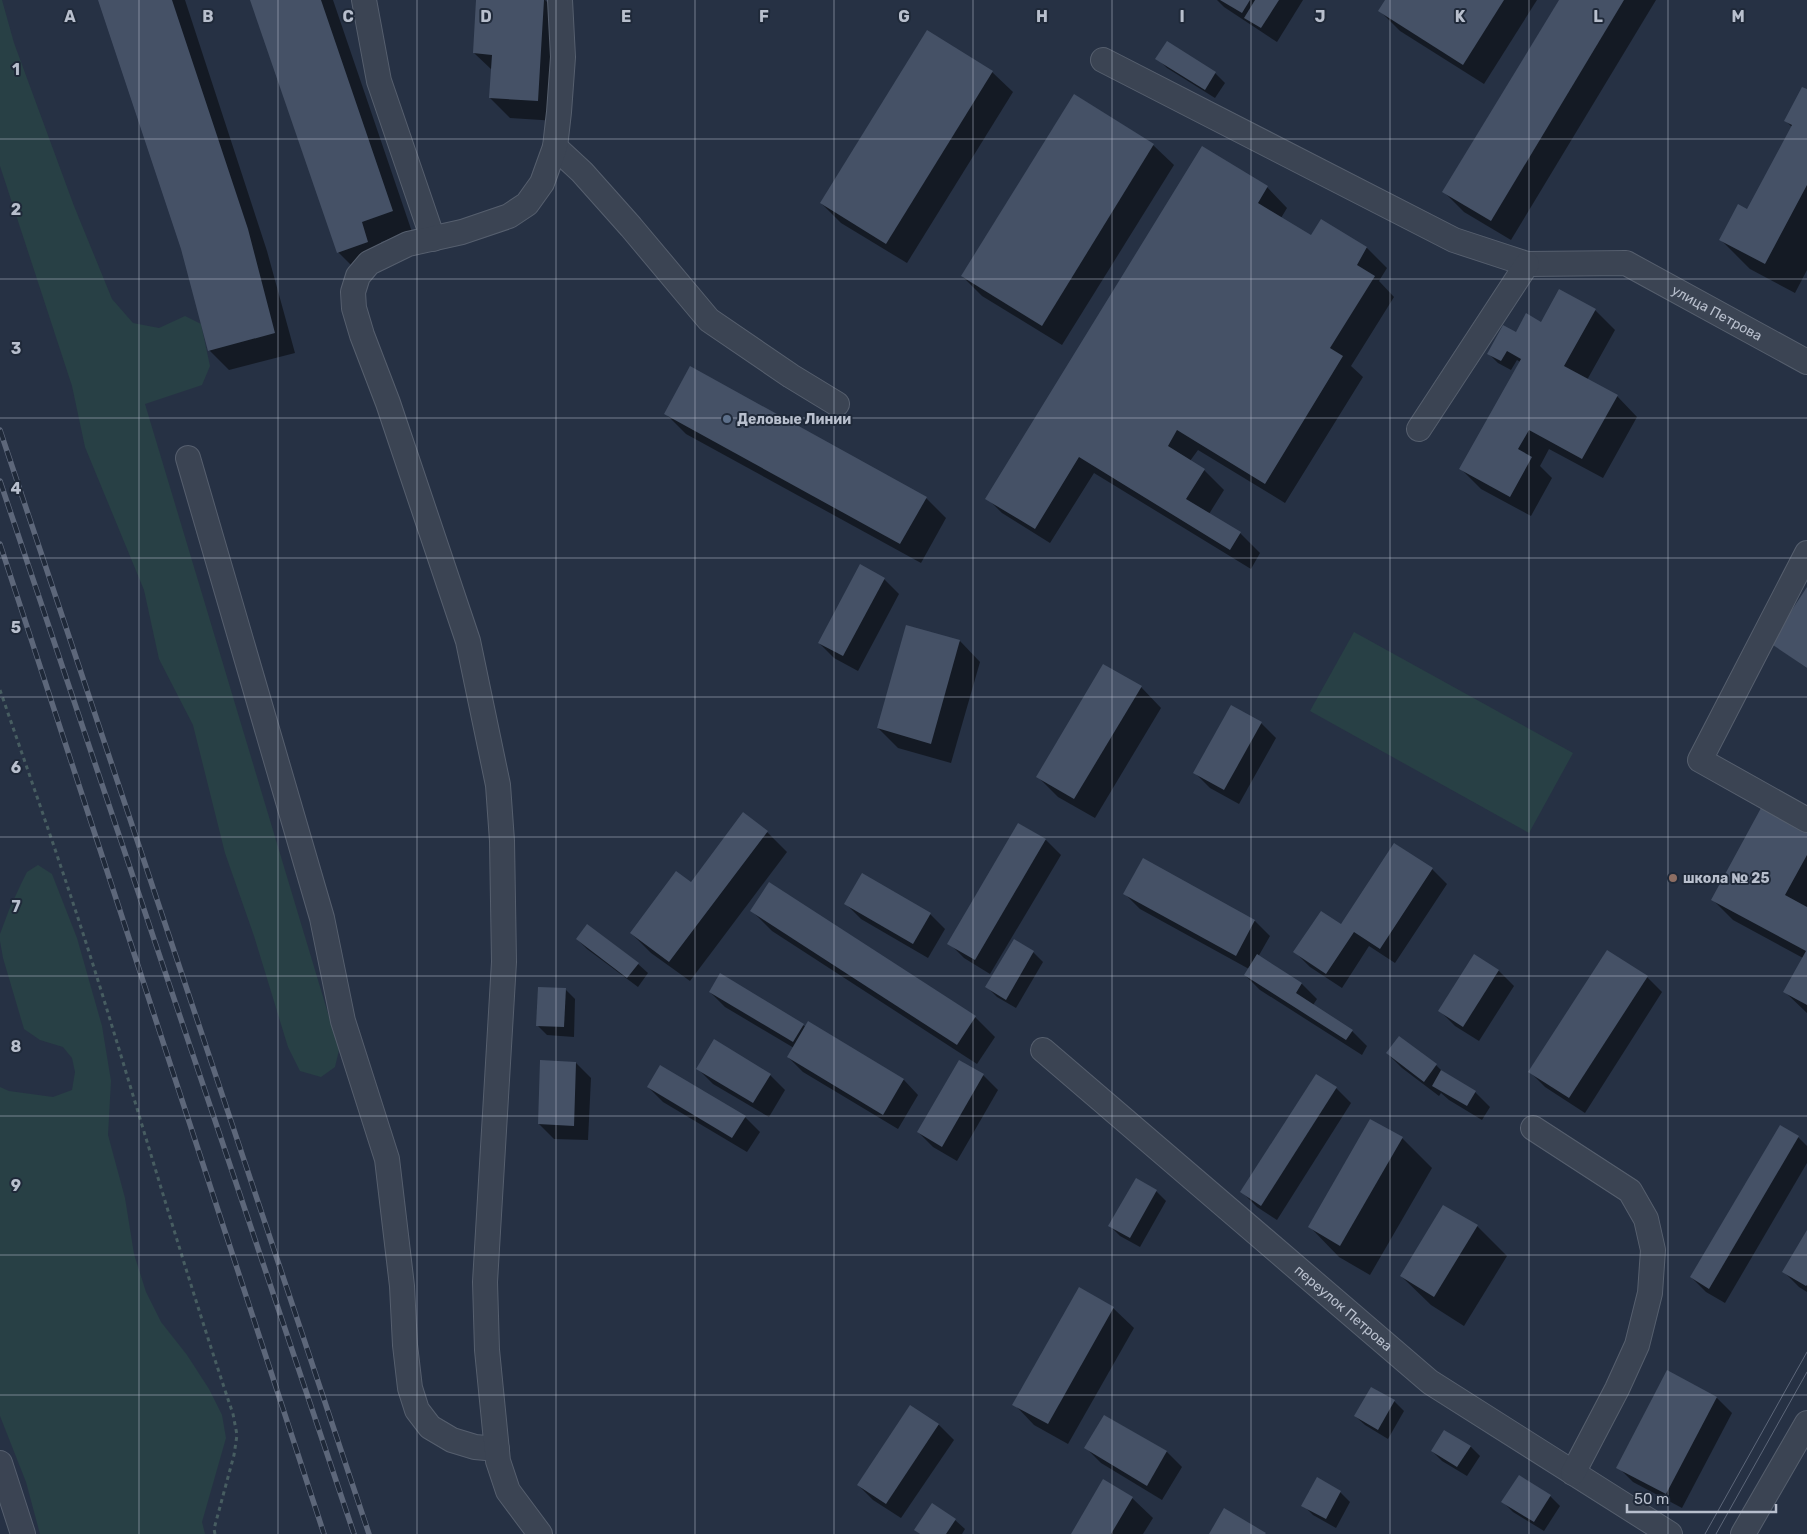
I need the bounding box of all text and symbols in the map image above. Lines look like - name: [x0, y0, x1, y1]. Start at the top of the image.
- text: A: [64, 7, 76, 26]
- text: B: [202, 7, 214, 26]
- text: C: [342, 7, 354, 26]
- text: D: [480, 7, 492, 26]
- text: E: [621, 7, 631, 26]
- text: F: [759, 7, 769, 26]
- text: G: [898, 7, 910, 26]
- text: H: [1036, 7, 1048, 26]
- text: I: [1179, 7, 1185, 26]
- text: J: [1315, 7, 1325, 26]
- text: K: [1455, 7, 1466, 26]
- text: L: [1593, 7, 1603, 26]
- text: M: [1731, 7, 1745, 26]
- text: 1: [12, 60, 20, 79]
- text: 2: [11, 200, 21, 219]
- street label: улица Петрова: [1669, 281, 1765, 344]
- text: 3: [11, 339, 21, 358]
- place label: Деловые Линии: [737, 411, 851, 428]
- marker: Деловые Линии: [721, 413, 733, 425]
- text: 4: [11, 479, 22, 498]
- text: 5: [11, 618, 21, 637]
- text: 6: [11, 758, 21, 777]
- place label: школа № 25: [1683, 870, 1769, 887]
- marker: школа № 25: [1667, 872, 1679, 884]
- text: 7: [11, 897, 21, 916]
- text: 8: [11, 1037, 22, 1056]
- text: 9: [11, 1176, 21, 1195]
- street label: переулок Петрова: [1291, 1261, 1396, 1354]
- scale bar: [1627, 1482, 1776, 1514]
- text: 50 m: [1634, 1490, 1669, 1508]

